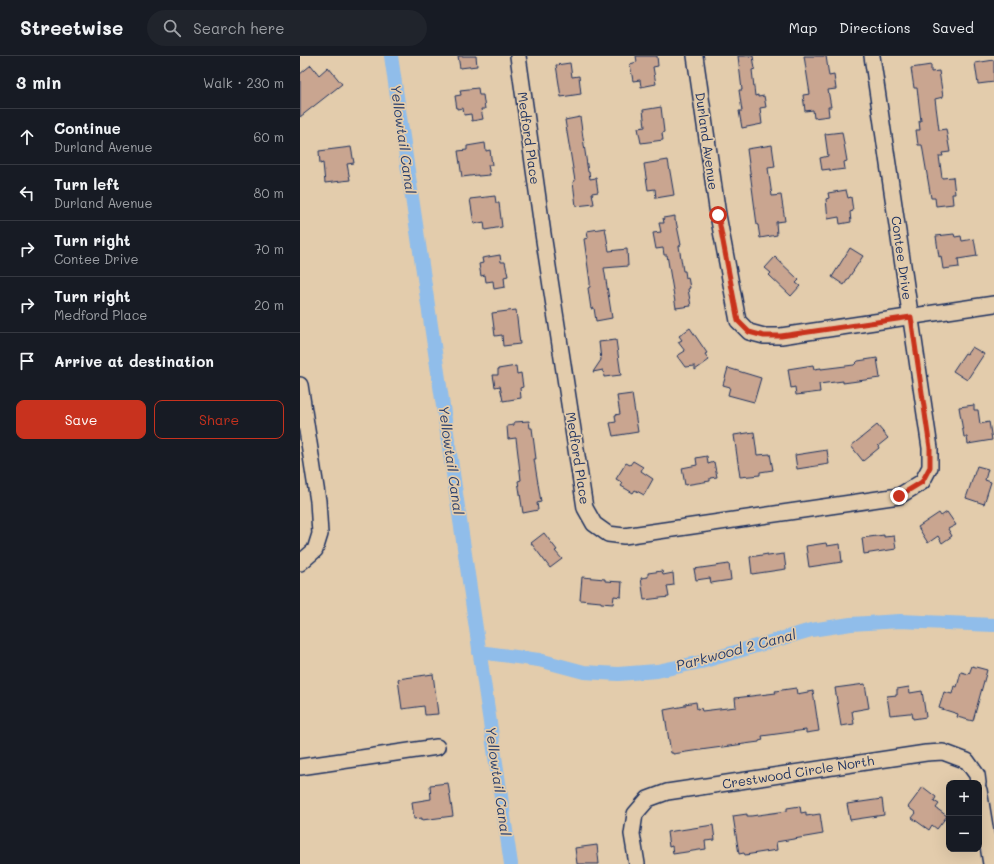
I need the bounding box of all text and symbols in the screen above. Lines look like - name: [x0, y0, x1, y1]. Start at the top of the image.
- search box: [147, 10, 427, 46]
- text: Streetwise: [20, 15, 123, 40]
- icon: search: [161, 17, 183, 39]
- text: Search here: [193, 18, 285, 38]
- text: Map: [789, 18, 817, 37]
- text: Directions: [839, 18, 910, 37]
- text: Saved: [932, 18, 974, 37]
- text: 3 min: [16, 71, 61, 93]
- text: Walk · 230 m: [203, 74, 284, 91]
- water label: Yellowtail Canal: [386, 83, 421, 195]
- street label: Medford Place: [515, 91, 544, 185]
- street label: Durland Avenue: [692, 91, 723, 191]
- text: Continue: [54, 118, 121, 138]
- icon: ahead: [16, 126, 38, 148]
- text: 60 m: [254, 128, 284, 145]
- text: Durland Avenue: [54, 138, 153, 155]
- text: Turn left: [54, 174, 119, 194]
- icon: left: [16, 182, 38, 204]
- text: 80 m: [254, 184, 284, 201]
- text: Durland Avenue: [54, 194, 153, 211]
- route start: [709, 206, 727, 224]
- street label: Contee Drive: [888, 215, 917, 301]
- text: Turn right: [54, 230, 131, 250]
- icon: right: [16, 238, 38, 260]
- text: 70 m: [254, 240, 284, 257]
- text: Contee Drive: [54, 250, 139, 267]
- text: Turn right: [54, 286, 131, 306]
- icon: right: [16, 294, 38, 316]
- text: 20 m: [254, 296, 284, 313]
- text: Medford Place: [54, 306, 147, 323]
- icon: arrive: [16, 350, 38, 372]
- text: Arrive at destination: [54, 351, 214, 371]
- button: Save: [16, 400, 146, 439]
- button: Share: [154, 400, 284, 439]
- water label: Yellowtail Canal: [434, 404, 469, 516]
- street label: Medford Place: [563, 410, 594, 505]
- route end: [890, 487, 908, 505]
- water label: Parkwood 2 Canal: [674, 624, 798, 675]
- water label: Yellowtail Canal: [481, 725, 516, 837]
- street label: Crestwood Circle North: [721, 751, 875, 792]
- map controls: [946, 780, 982, 852]
- button: +: [946, 780, 982, 816]
- button: −: [946, 816, 982, 852]

